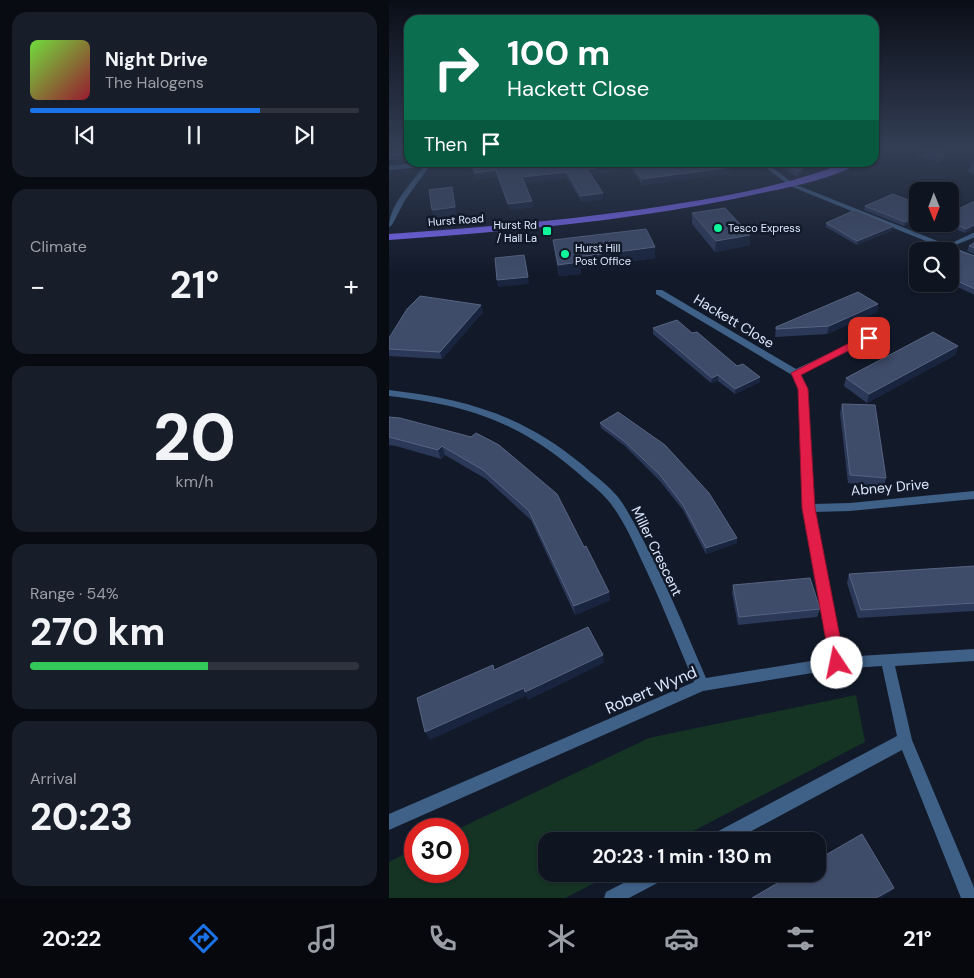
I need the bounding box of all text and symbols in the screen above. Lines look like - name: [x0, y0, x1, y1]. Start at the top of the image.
- text: 100 m: [507, 30, 610, 76]
- icon: right: [424, 35, 489, 100]
- text: Night Drive: [105, 47, 208, 72]
- text: The Halogens: [105, 72, 204, 93]
- text: Hackett Close: [507, 74, 649, 103]
- icon: previous: [71, 121, 99, 149]
- icon: pause: [180, 121, 208, 149]
- icon: next: [290, 121, 318, 149]
- icon: arrive: [477, 130, 505, 158]
- text: Then: [424, 132, 467, 157]
- north arrow: [909, 182, 959, 232]
- map controls: [909, 182, 959, 292]
- street label: Hurst Road: [428, 211, 485, 229]
- place label: Hurst Rd / Hall La: [494, 218, 537, 245]
- place label: Tesco Express: [728, 221, 800, 235]
- marker: Tesco Express: [712, 222, 724, 234]
- marker: Hurst Rd / Hall La: [541, 225, 553, 237]
- text: Climate: [30, 236, 87, 257]
- place label: Hurst Hill Post Office: [575, 241, 631, 268]
- button: search: [909, 242, 959, 292]
- marker: Hurst Hill Post Office: [559, 248, 571, 260]
- text: 21°: [170, 260, 219, 310]
- text: −: [30, 268, 45, 305]
- text: +: [344, 268, 359, 305]
- street label: Hackett Close: [691, 290, 777, 352]
- pin: [848, 317, 890, 359]
- icon: arrive: [855, 324, 883, 352]
- text: 20: [153, 396, 236, 480]
- text: km/h: [176, 471, 213, 492]
- street label: Abney Drive: [850, 475, 930, 499]
- street label: Miller Crescent: [628, 503, 686, 599]
- text: Range · 54%: [30, 583, 119, 604]
- text: 270 km: [30, 607, 165, 657]
- position arrow: [810, 636, 862, 688]
- street label: Robert Wynd: [602, 661, 700, 719]
- text: Arrival: [30, 768, 77, 789]
- text: 20:23: [30, 792, 133, 842]
- speed limit sign: 30: [404, 818, 469, 883]
- text: 20:23 · 1 min · 130 m: [592, 844, 772, 869]
- icon: directions: [186, 921, 221, 956]
- icon: music: [305, 921, 340, 956]
- icon: phone: [425, 921, 460, 956]
- icon: climate: [544, 921, 579, 956]
- icon: car: [664, 921, 699, 956]
- icon: filters: [783, 921, 818, 956]
- text: 20:22: [42, 924, 101, 953]
- text: 21°: [903, 924, 932, 953]

